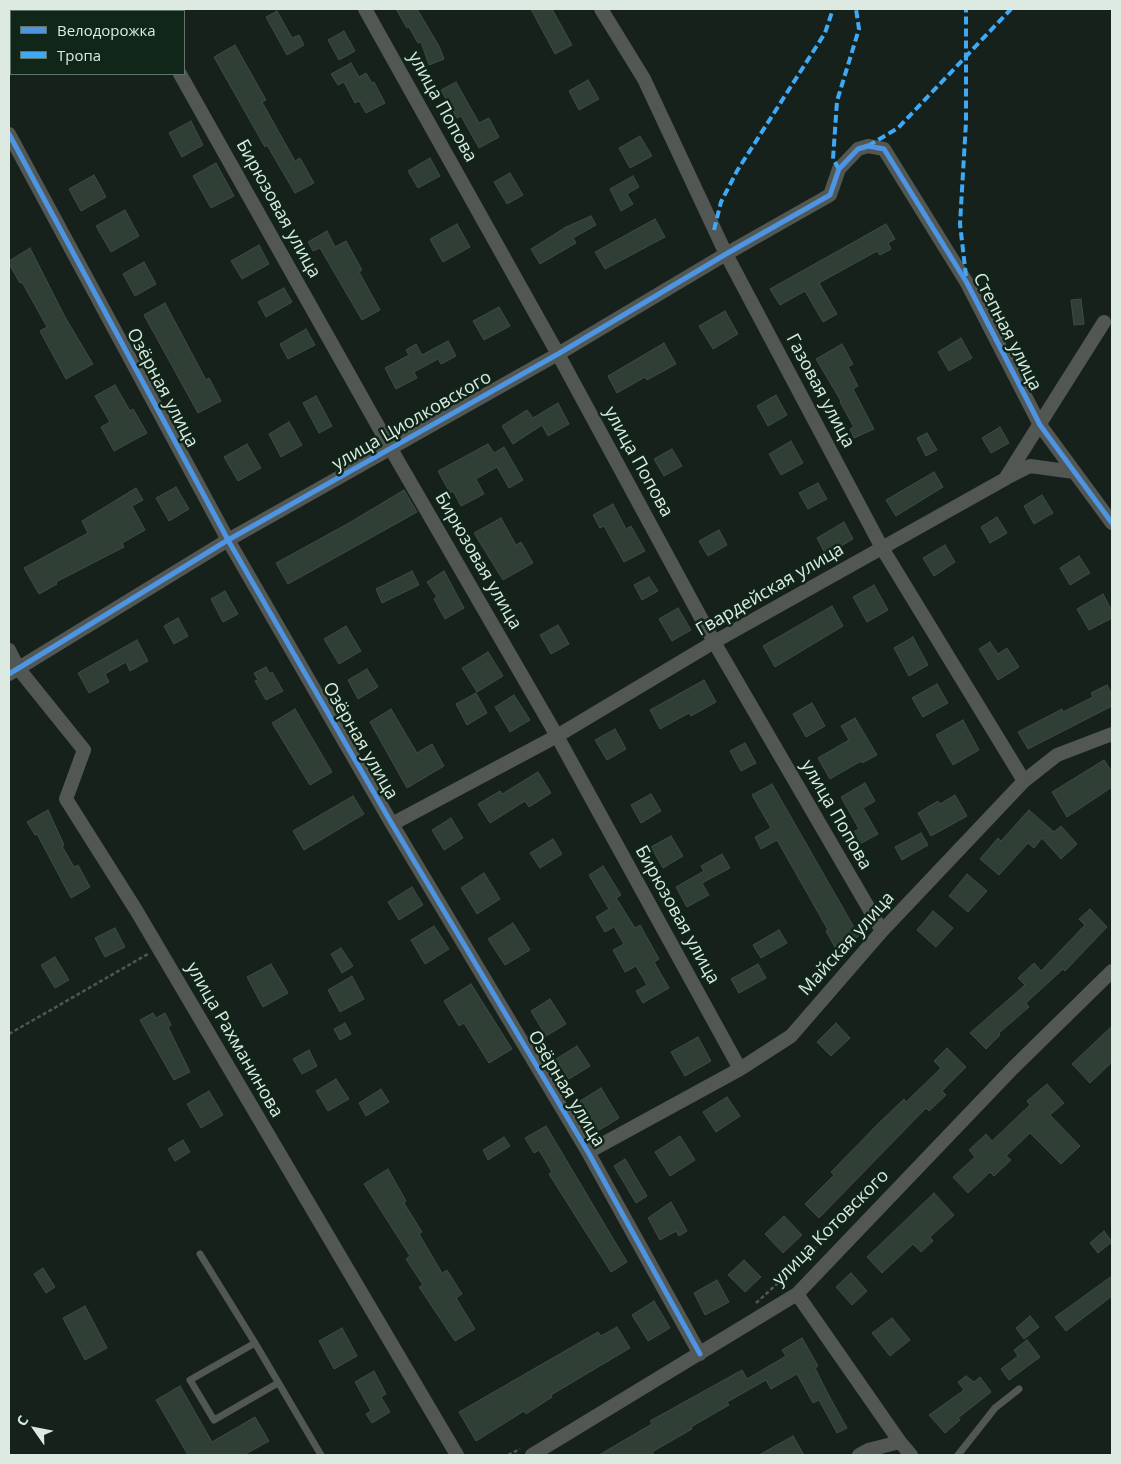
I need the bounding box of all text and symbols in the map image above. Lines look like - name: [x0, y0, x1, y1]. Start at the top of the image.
- legend: [10, 10, 185, 75]
- text: Велодорожка: [57, 20, 156, 40]
- text: Тропа: [57, 45, 101, 65]
- street label: улица Попова: [403, 48, 481, 166]
- street label: Бирюзовая улица: [231, 136, 325, 282]
- street label: Степная улица: [968, 270, 1046, 394]
- street label: Озёрная улица: [122, 325, 202, 451]
- street label: Газовая улица: [781, 330, 859, 452]
- street label: улица Циолковского: [329, 367, 495, 475]
- street label: улица Попова: [599, 403, 677, 521]
- street label: Бирюзовая улица: [430, 489, 526, 633]
- street label: Гвардейская улица: [692, 539, 848, 641]
- street label: Озёрная улица: [318, 678, 402, 804]
- street label: улица Попова: [796, 756, 876, 874]
- street label: Бирюзовая улица: [630, 842, 724, 988]
- street label: Майская улица: [795, 888, 899, 1000]
- street label: улица Рахманинова: [181, 959, 287, 1121]
- street label: Озёрная улица: [523, 1027, 609, 1151]
- street label: улица Котовского: [768, 1165, 894, 1291]
- north arrow: [10, 1404, 60, 1454]
- text: С: [12, 1412, 32, 1429]

